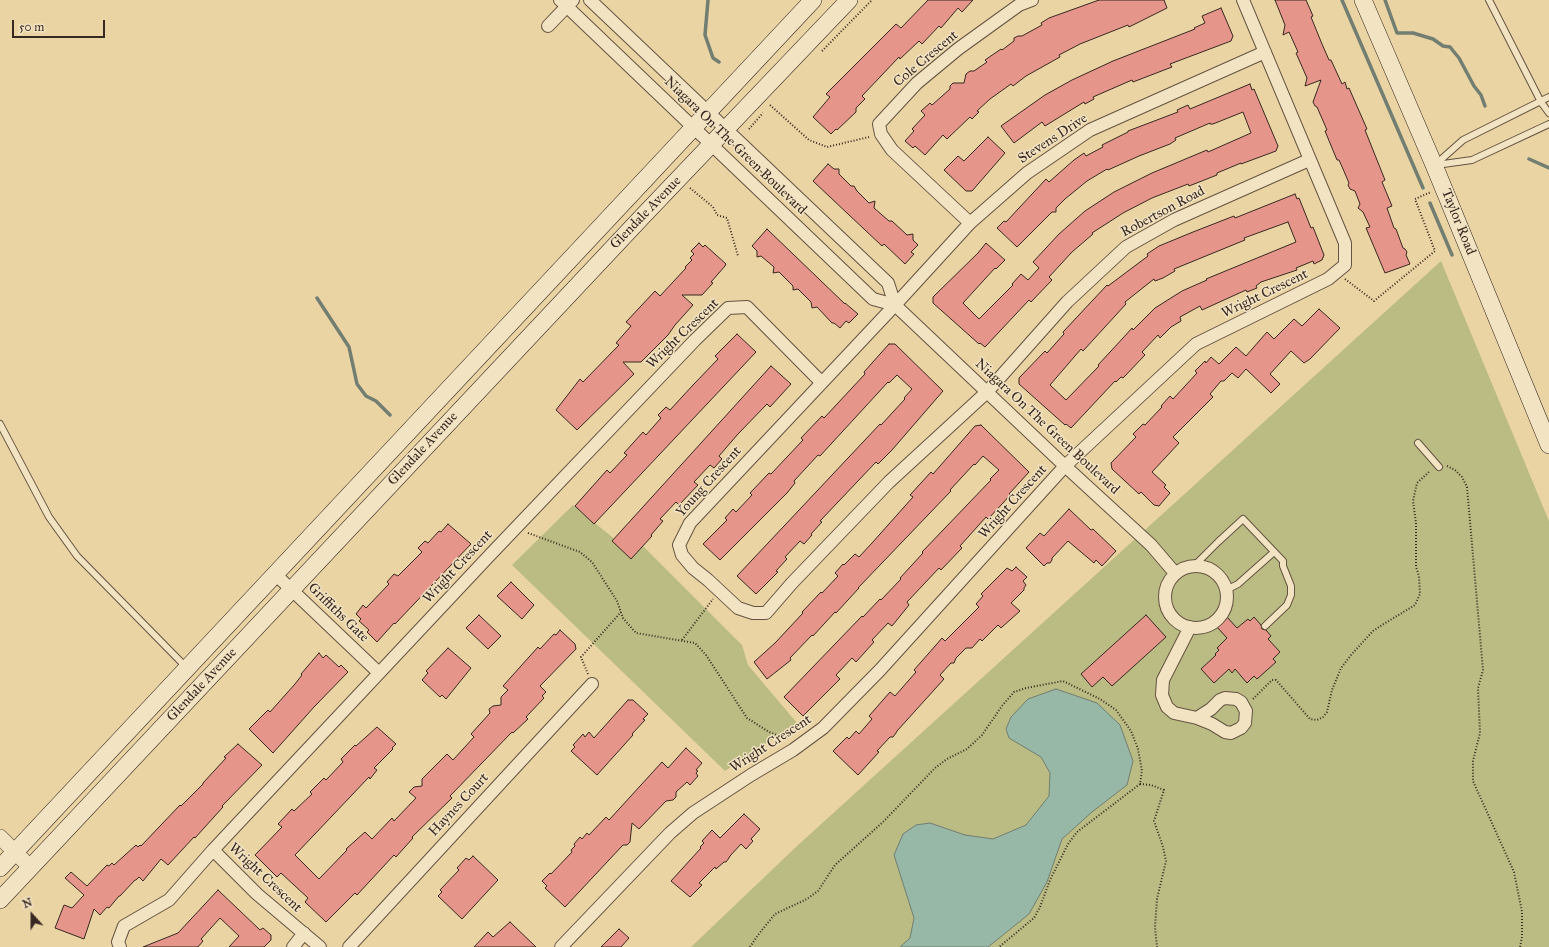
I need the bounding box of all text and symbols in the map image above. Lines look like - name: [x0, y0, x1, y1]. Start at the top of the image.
- scale bar: [14, 12, 107, 38]
- text: 50 m: [19, 20, 44, 34]
- street label: Cole Crescent: [890, 27, 962, 91]
- street label: Niagara On The Green Boulevard: [660, 73, 810, 219]
- street label: Stevens Drive: [1015, 110, 1091, 168]
- street label: Glendale Avenue: [607, 173, 685, 253]
- street label: Robertson Road: [1118, 183, 1208, 241]
- street label: Taylor Road: [1437, 186, 1479, 258]
- street label: Wright Crescent: [1219, 266, 1311, 322]
- street label: Wright Crescent: [643, 295, 723, 373]
- street label: Niagara On The Green Boulevard: [971, 356, 1123, 498]
- street label: Glendale Avenue: [384, 409, 462, 489]
- street label: Young Crescent: [673, 443, 745, 521]
- street label: Wright Crescent: [975, 462, 1051, 542]
- street label: Wright Crescent: [420, 527, 496, 607]
- street label: Griffiths Gate: [304, 580, 372, 646]
- street label: Glendale Avenue: [163, 645, 241, 725]
- street label: Wright Crescent: [727, 711, 815, 777]
- street label: Haynes Court: [425, 770, 493, 840]
- street label: Wright Crescent: [225, 840, 305, 916]
- north arrow: [12, 895, 52, 935]
- text: N: [21, 896, 34, 911]

